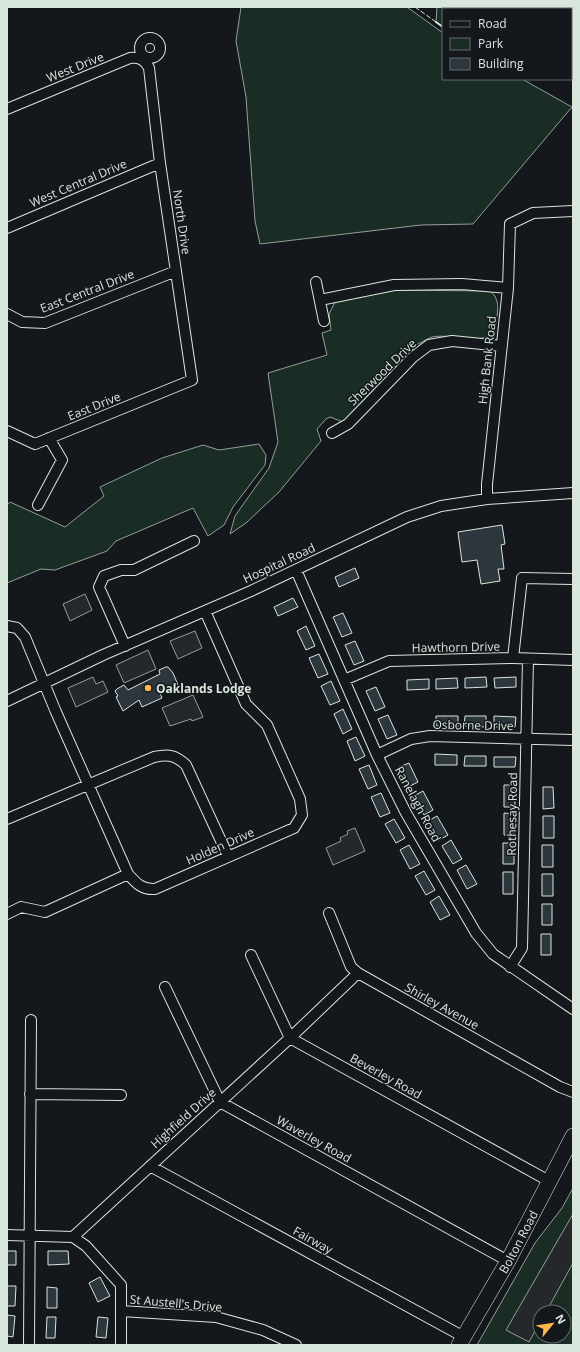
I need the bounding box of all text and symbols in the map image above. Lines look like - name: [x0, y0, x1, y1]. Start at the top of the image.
- legend: [442, 8, 572, 80]
- text: Road: [478, 15, 507, 32]
- text: Park: [478, 35, 504, 52]
- street label: West Drive: [44, 48, 106, 86]
- text: Building: [478, 55, 524, 72]
- street label: West Central Drive: [27, 155, 129, 211]
- street label: North Drive: [169, 188, 195, 256]
- street label: East Central Drive: [38, 265, 137, 317]
- street label: High Bank Road: [474, 315, 500, 405]
- street label: Sherwood Drive: [344, 335, 420, 409]
- street label: East Drive: [65, 388, 123, 424]
- street label: Hospital Road: [240, 539, 318, 587]
- street label: Hawthorn Drive: [412, 638, 501, 656]
- place label: Oaklands Lodge: [156, 680, 251, 697]
- marker: Oaklands Lodge: [143, 683, 153, 693]
- street label: Osborne Drive: [432, 716, 514, 734]
- street label: Ranelagh Road: [391, 763, 445, 845]
- street label: Rothesay Road: [503, 772, 521, 856]
- street label: Holden Drive: [183, 823, 257, 869]
- street label: Shirley Avenue: [402, 979, 482, 1034]
- street label: Beverley Road: [347, 1049, 425, 1103]
- street label: Highfield Drive: [147, 1084, 220, 1152]
- street label: Waverley Road: [274, 1111, 354, 1167]
- street label: Bolton Road: [494, 1207, 541, 1276]
- street label: Fairway: [290, 1222, 337, 1258]
- street label: St Austell's Drive: [129, 1290, 223, 1316]
- north arrow: [532, 1304, 572, 1344]
- text: N: [552, 1311, 570, 1326]

